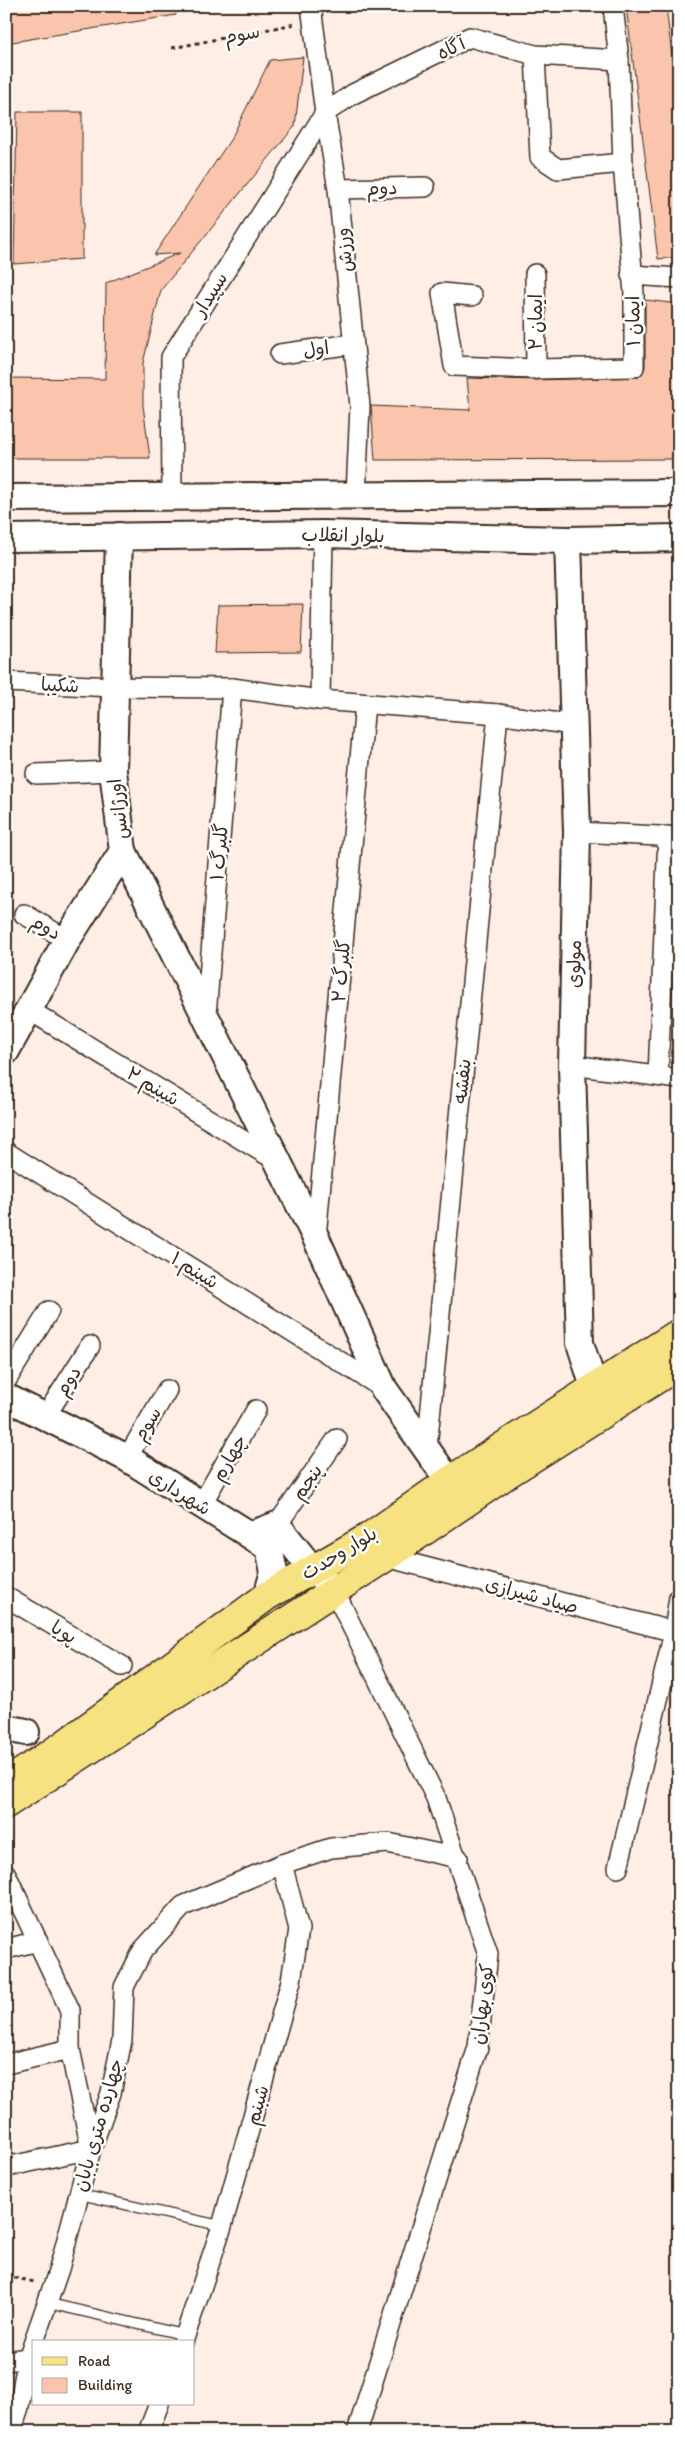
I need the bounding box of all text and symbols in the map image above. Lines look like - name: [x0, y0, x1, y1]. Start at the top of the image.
- street label: سوم: [222, 19, 262, 52]
- street label: آگاه: [433, 31, 470, 64]
- street label: دوم: [366, 176, 398, 203]
- street label: ورزش: [330, 227, 358, 273]
- street label: سپیدار: [187, 268, 233, 323]
- street label: ایمان ۲: [524, 294, 547, 350]
- street label: ایمان ۱: [621, 296, 645, 346]
- street label: اول: [301, 336, 331, 362]
- street label: بلوار انقلاب: [301, 523, 385, 547]
- street label: شکیبا: [40, 673, 80, 697]
- street label: اورژانس: [103, 777, 133, 841]
- street label: گلبرگ ۱: [205, 823, 233, 881]
- street label: دوم: [25, 909, 65, 947]
- street label: گلبرگ ۲: [327, 939, 355, 1003]
- street label: مولوی: [562, 940, 587, 988]
- street label: بنفشه: [448, 1057, 476, 1105]
- street label: شبنم ۲: [121, 1061, 184, 1113]
- street label: شبنم ۱: [165, 1247, 223, 1296]
- street label: دوم: [50, 1362, 88, 1402]
- street label: سوم: [128, 1403, 169, 1447]
- street label: چهارم: [207, 1431, 254, 1487]
- street label: پنجم: [287, 1460, 330, 1506]
- street label: شهرداری: [145, 1464, 215, 1520]
- street label: بلوار وحدت: [297, 1521, 381, 1585]
- street label: صیاد شیرازی: [483, 1572, 581, 1618]
- street label: پویا: [46, 1615, 81, 1649]
- street label: کوی بهاران: [466, 1962, 498, 2046]
- street label: چهارده متری بابان: [68, 2056, 129, 2194]
- street label: شبنم: [240, 2082, 277, 2129]
- legend: [32, 2340, 195, 2406]
- text: Road: [78, 2352, 111, 2370]
- text: Building: [78, 2376, 132, 2394]

